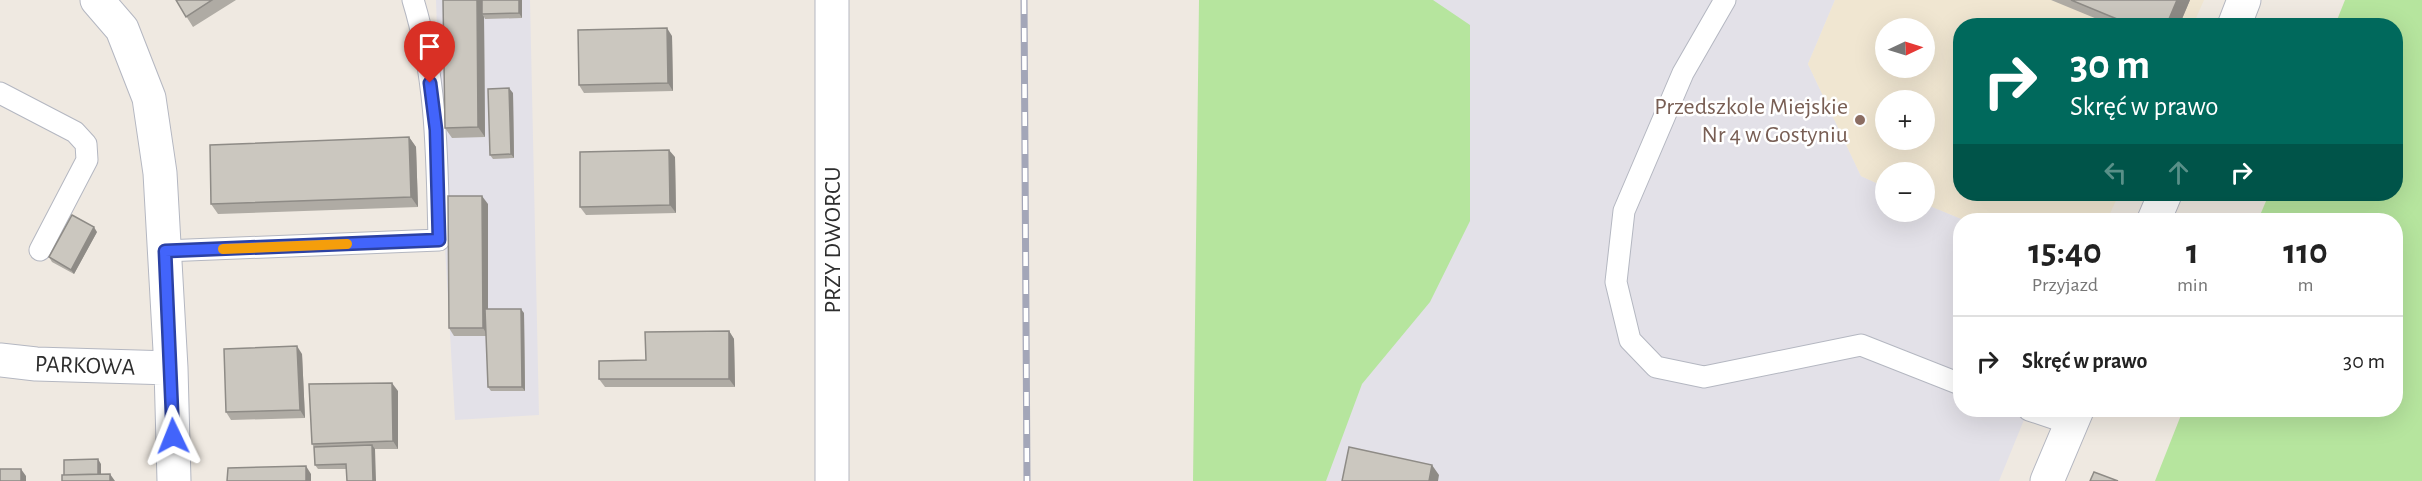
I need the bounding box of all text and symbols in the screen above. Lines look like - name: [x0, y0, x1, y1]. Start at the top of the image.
- north arrow: [1875, 18, 1935, 78]
- map controls: [1875, 18, 1935, 222]
- pin: [404, 21, 455, 83]
- icon: arrive: [413, 30, 446, 63]
- icon: right: [1971, 42, 2049, 120]
- text: 30 m: [2070, 44, 2150, 86]
- button: +: [1875, 90, 1935, 150]
- text: Skręć w prawo: [2070, 93, 2219, 120]
- place label: Przedszkole Miejskie Nr 4 w Gostyniu: [1654, 95, 1848, 147]
- marker: Przedszkole Miejskie Nr 4 w Gostyniu: [1853, 113, 1867, 127]
- icon: left: [2099, 156, 2132, 189]
- icon: ahead: [2162, 156, 2195, 189]
- icon: right: [2225, 156, 2258, 189]
- button: −: [1875, 162, 1935, 222]
- street label: PRZY DWORCU: [821, 166, 845, 314]
- text: 15:40: [2028, 234, 2102, 270]
- text: 1: [2186, 234, 2199, 270]
- text: 110: [2283, 234, 2328, 270]
- text: Przyjazd: [2032, 275, 2098, 295]
- text: min: [2177, 275, 2208, 295]
- text: m: [2298, 275, 2314, 295]
- icon: right: [1971, 345, 2004, 378]
- text: Skręć w prawo: [2022, 350, 2147, 372]
- text: 30 m: [2343, 350, 2385, 372]
- street label: PARKOWA: [34, 352, 136, 380]
- position arrow: [141, 404, 205, 468]

